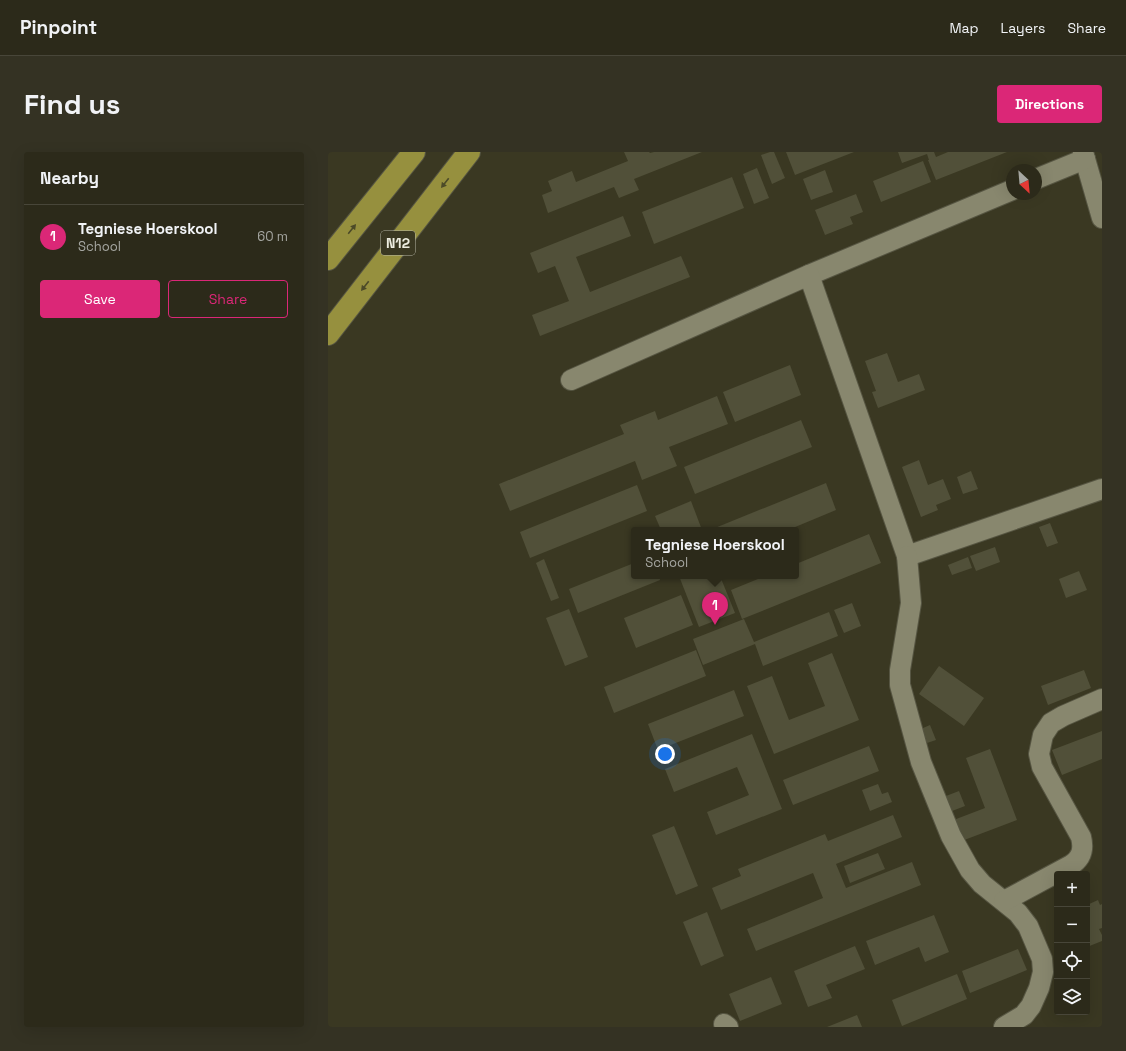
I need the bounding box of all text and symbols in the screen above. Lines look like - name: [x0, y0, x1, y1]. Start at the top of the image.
- text: Pinpoint: [20, 15, 97, 40]
- text: Map: [949, 19, 979, 37]
- text: Layers: [1001, 19, 1045, 37]
- text: Share: [1067, 19, 1106, 37]
- button: Directions: [997, 85, 1102, 123]
- text: Find us: [24, 86, 121, 122]
- north arrow: [1006, 164, 1042, 200]
- text: Nearby: [40, 167, 99, 189]
- one-way arrow: [441, 177, 449, 188]
- text: Tegniese Hoerskool: [78, 219, 218, 238]
- one-way arrow: [348, 223, 357, 234]
- text: 1: [50, 228, 56, 245]
- text: 60 m: [257, 228, 288, 245]
- road number: N12: [381, 231, 415, 255]
- text: School: [78, 238, 121, 255]
- button: Save: [40, 280, 160, 318]
- button: Share: [168, 280, 288, 318]
- one-way arrow: [361, 280, 370, 291]
- popup: [631, 527, 799, 579]
- text: Tegniese Hoerskool: [645, 535, 785, 554]
- text: School: [645, 554, 688, 571]
- pin: 1: [702, 592, 728, 625]
- your location: [655, 744, 675, 764]
- map controls: [1054, 871, 1090, 1015]
- button: +: [1054, 871, 1090, 907]
- button: −: [1054, 907, 1090, 943]
- button: locate: [1054, 943, 1090, 979]
- button: layers: [1054, 979, 1090, 1015]

